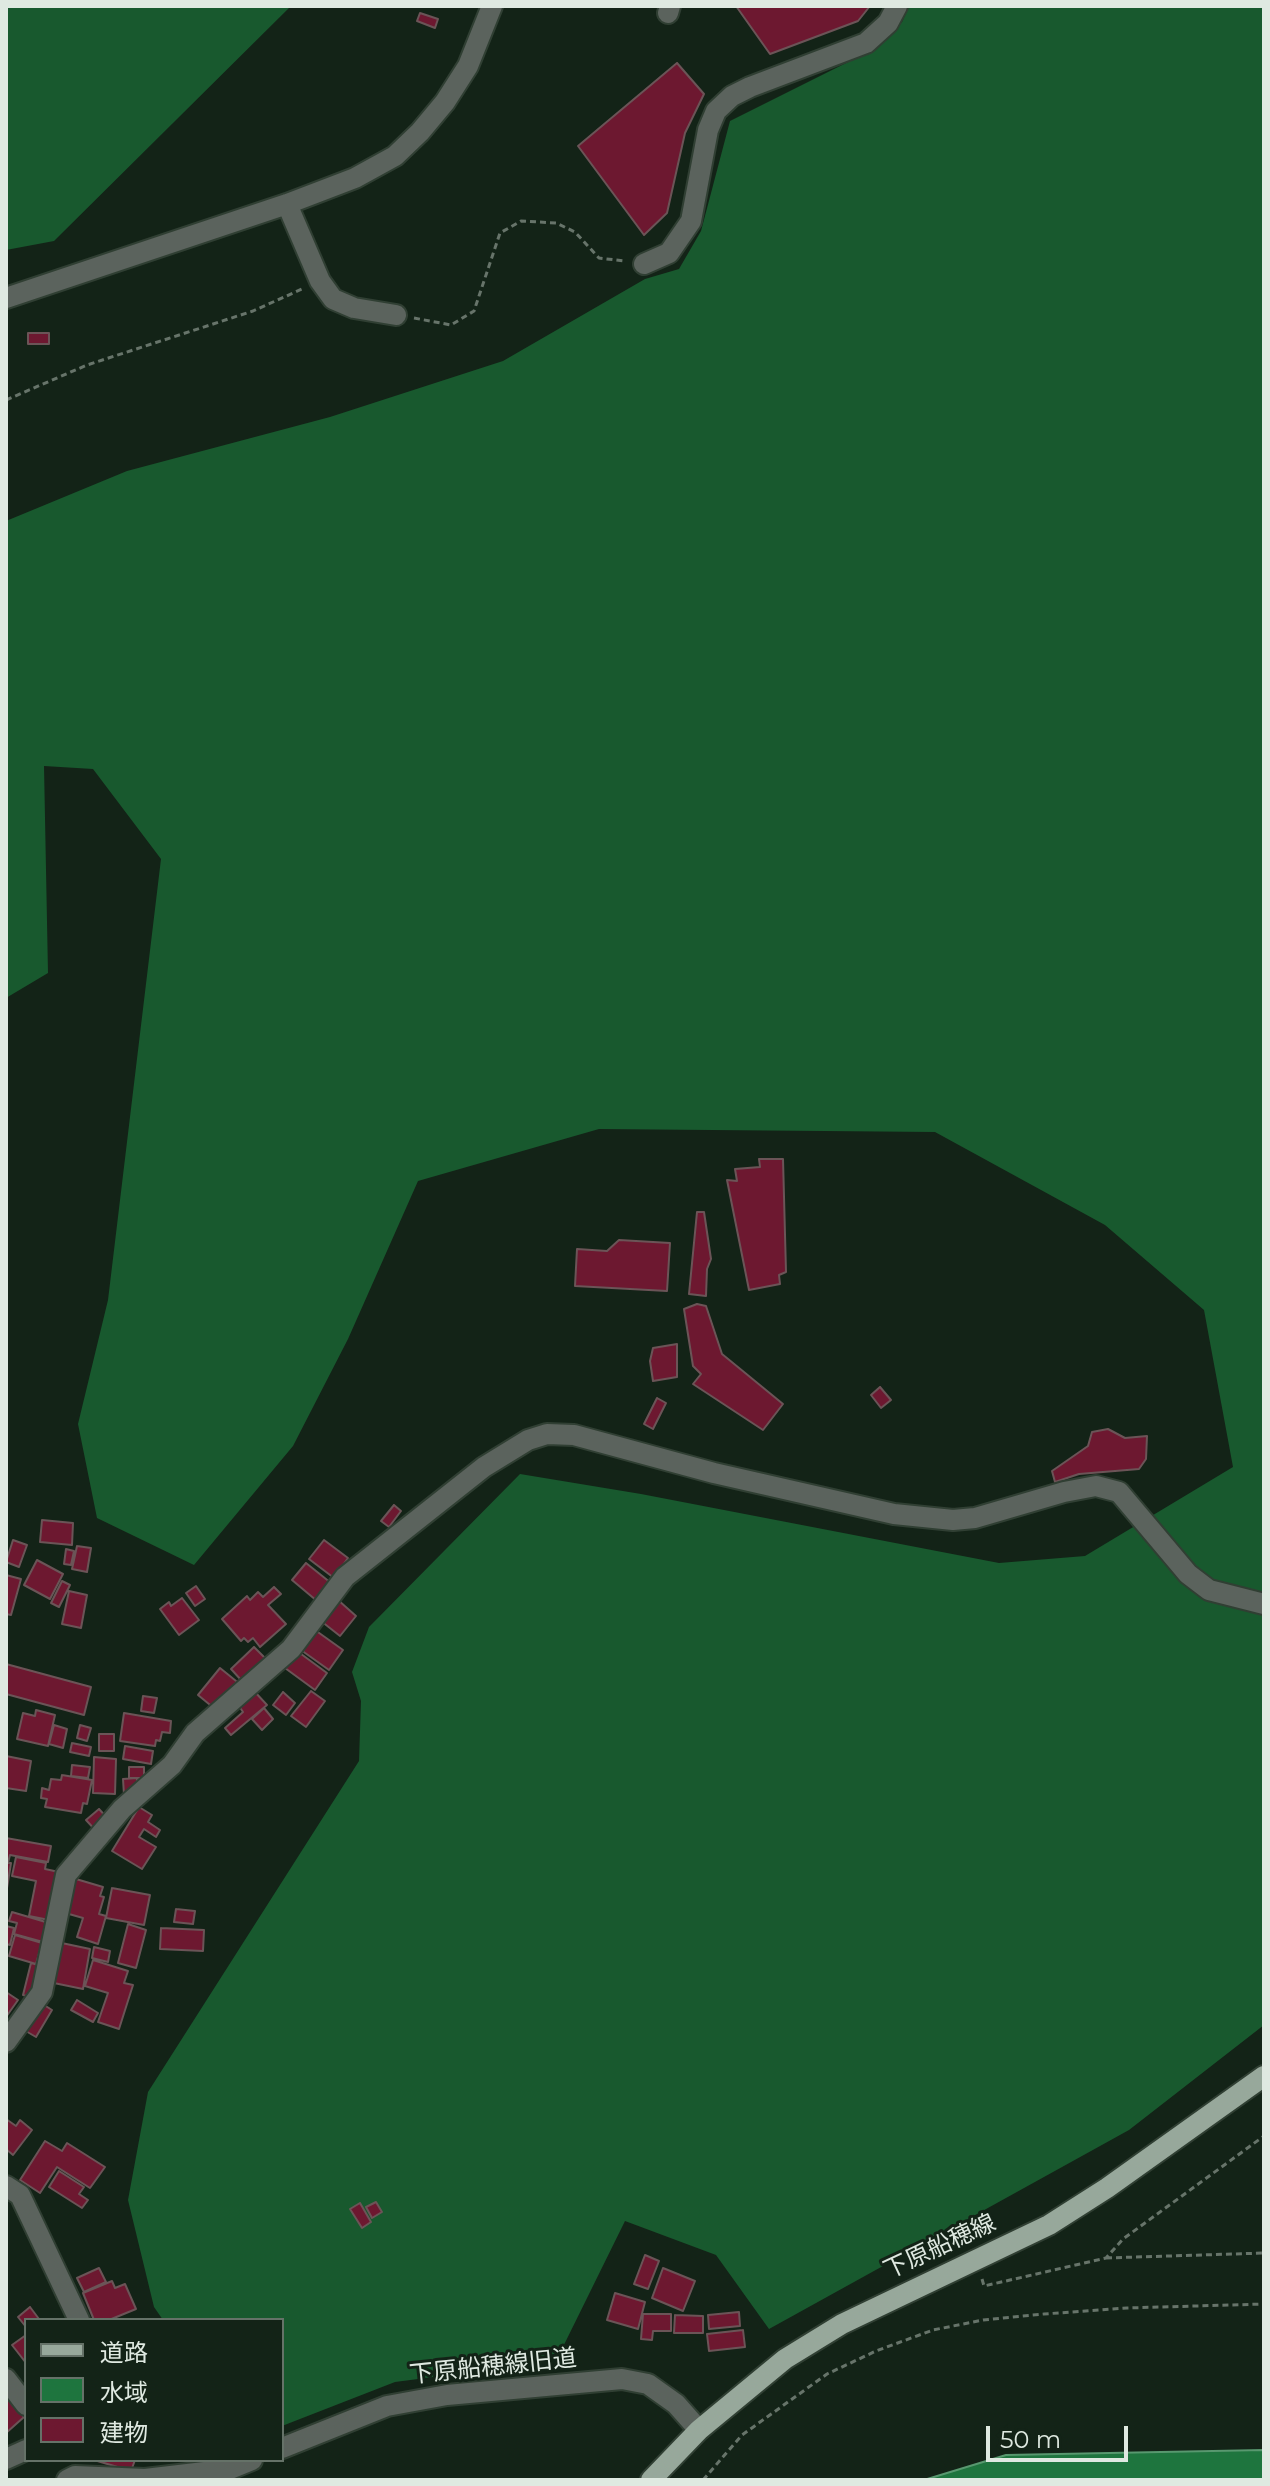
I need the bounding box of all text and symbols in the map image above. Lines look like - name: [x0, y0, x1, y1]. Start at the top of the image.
- street label: 下原船穂線: [880, 2209, 1000, 2285]
- legend: [24, 2318, 284, 2462]
- text: 道路: [100, 2338, 148, 2367]
- street label: 下原船穂線旧道: [408, 2344, 578, 2390]
- text: 水域: [100, 2378, 148, 2407]
- scale bar: [990, 2410, 1132, 2460]
- text: 建物: [100, 2418, 148, 2447]
- text: 50 m: [1000, 2425, 1061, 2454]

